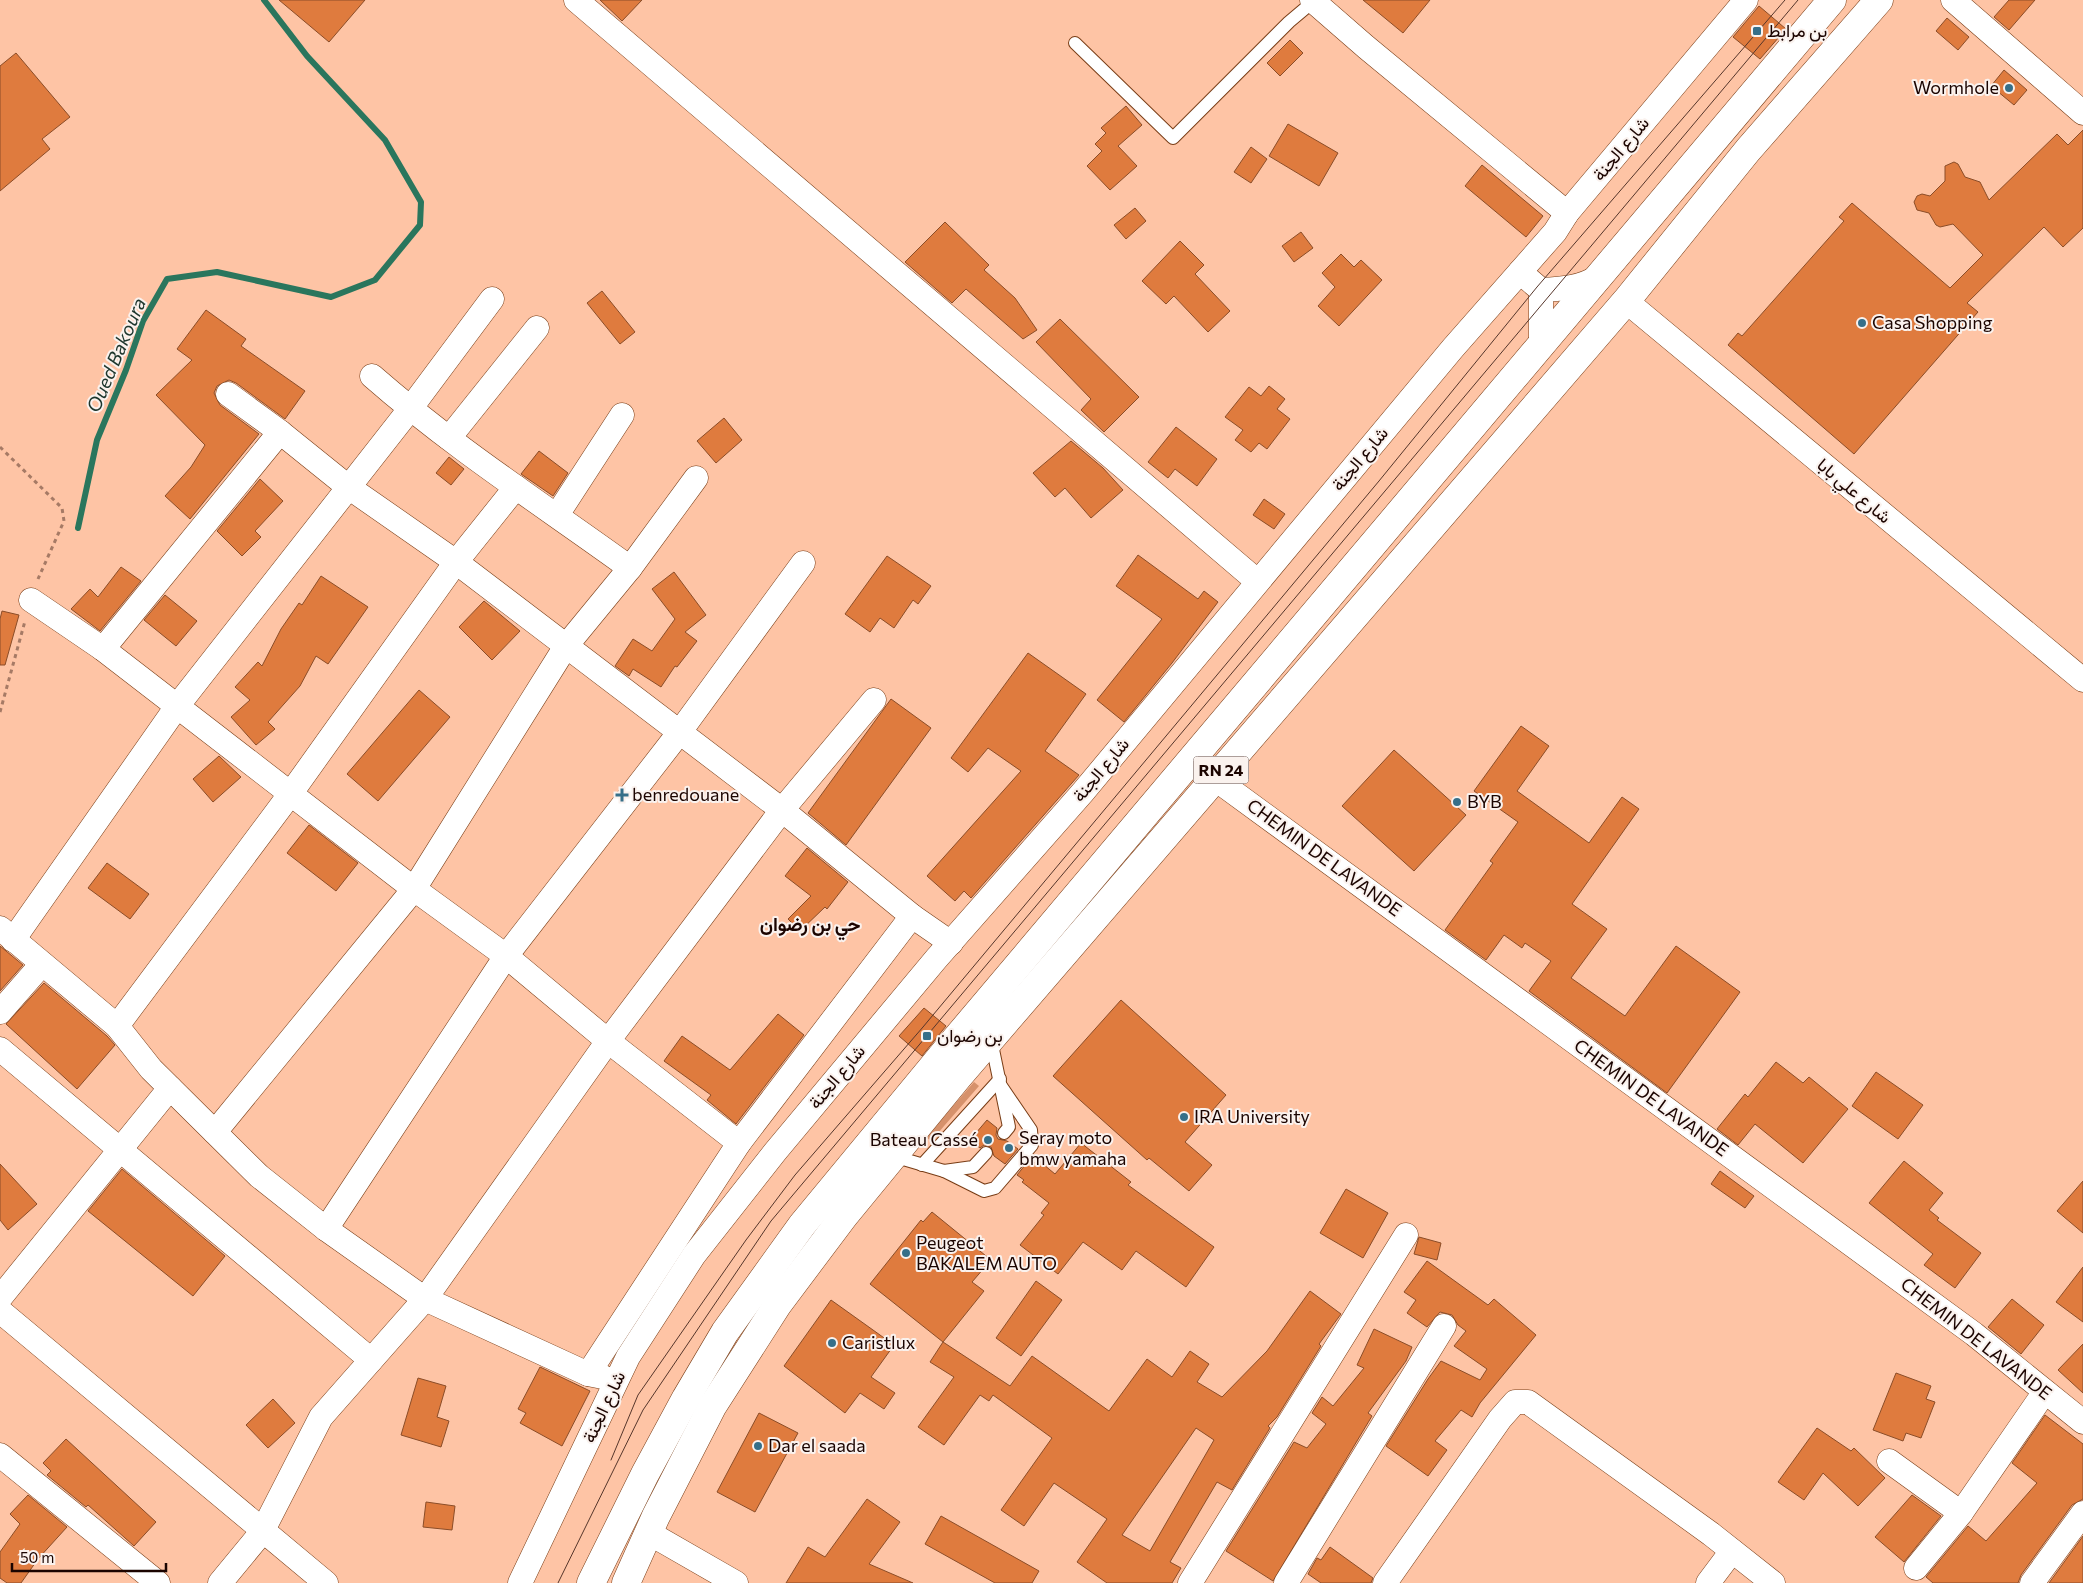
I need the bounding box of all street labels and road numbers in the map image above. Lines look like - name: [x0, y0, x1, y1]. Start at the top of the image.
- street label: شارع الجنة: [1587, 112, 1655, 186]
- street label: شارع الجنة: [1326, 422, 1394, 496]
- street label: شارع علي بابا: [1810, 453, 1896, 531]
- street label: شارع الجنة: [1067, 733, 1135, 807]
- road number: RN 24: [1194, 756, 1248, 784]
- street label: CHEMIN DE LAVANDE: [1243, 794, 1406, 921]
- street label: CHEMIN DE LAVANDE: [1570, 1034, 1733, 1161]
- street label: شارع الجنة: [803, 1040, 871, 1114]
- street label: CHEMIN DE LAVANDE: [1897, 1272, 2057, 1404]
- street label: شارع الجنة: [577, 1367, 631, 1447]

